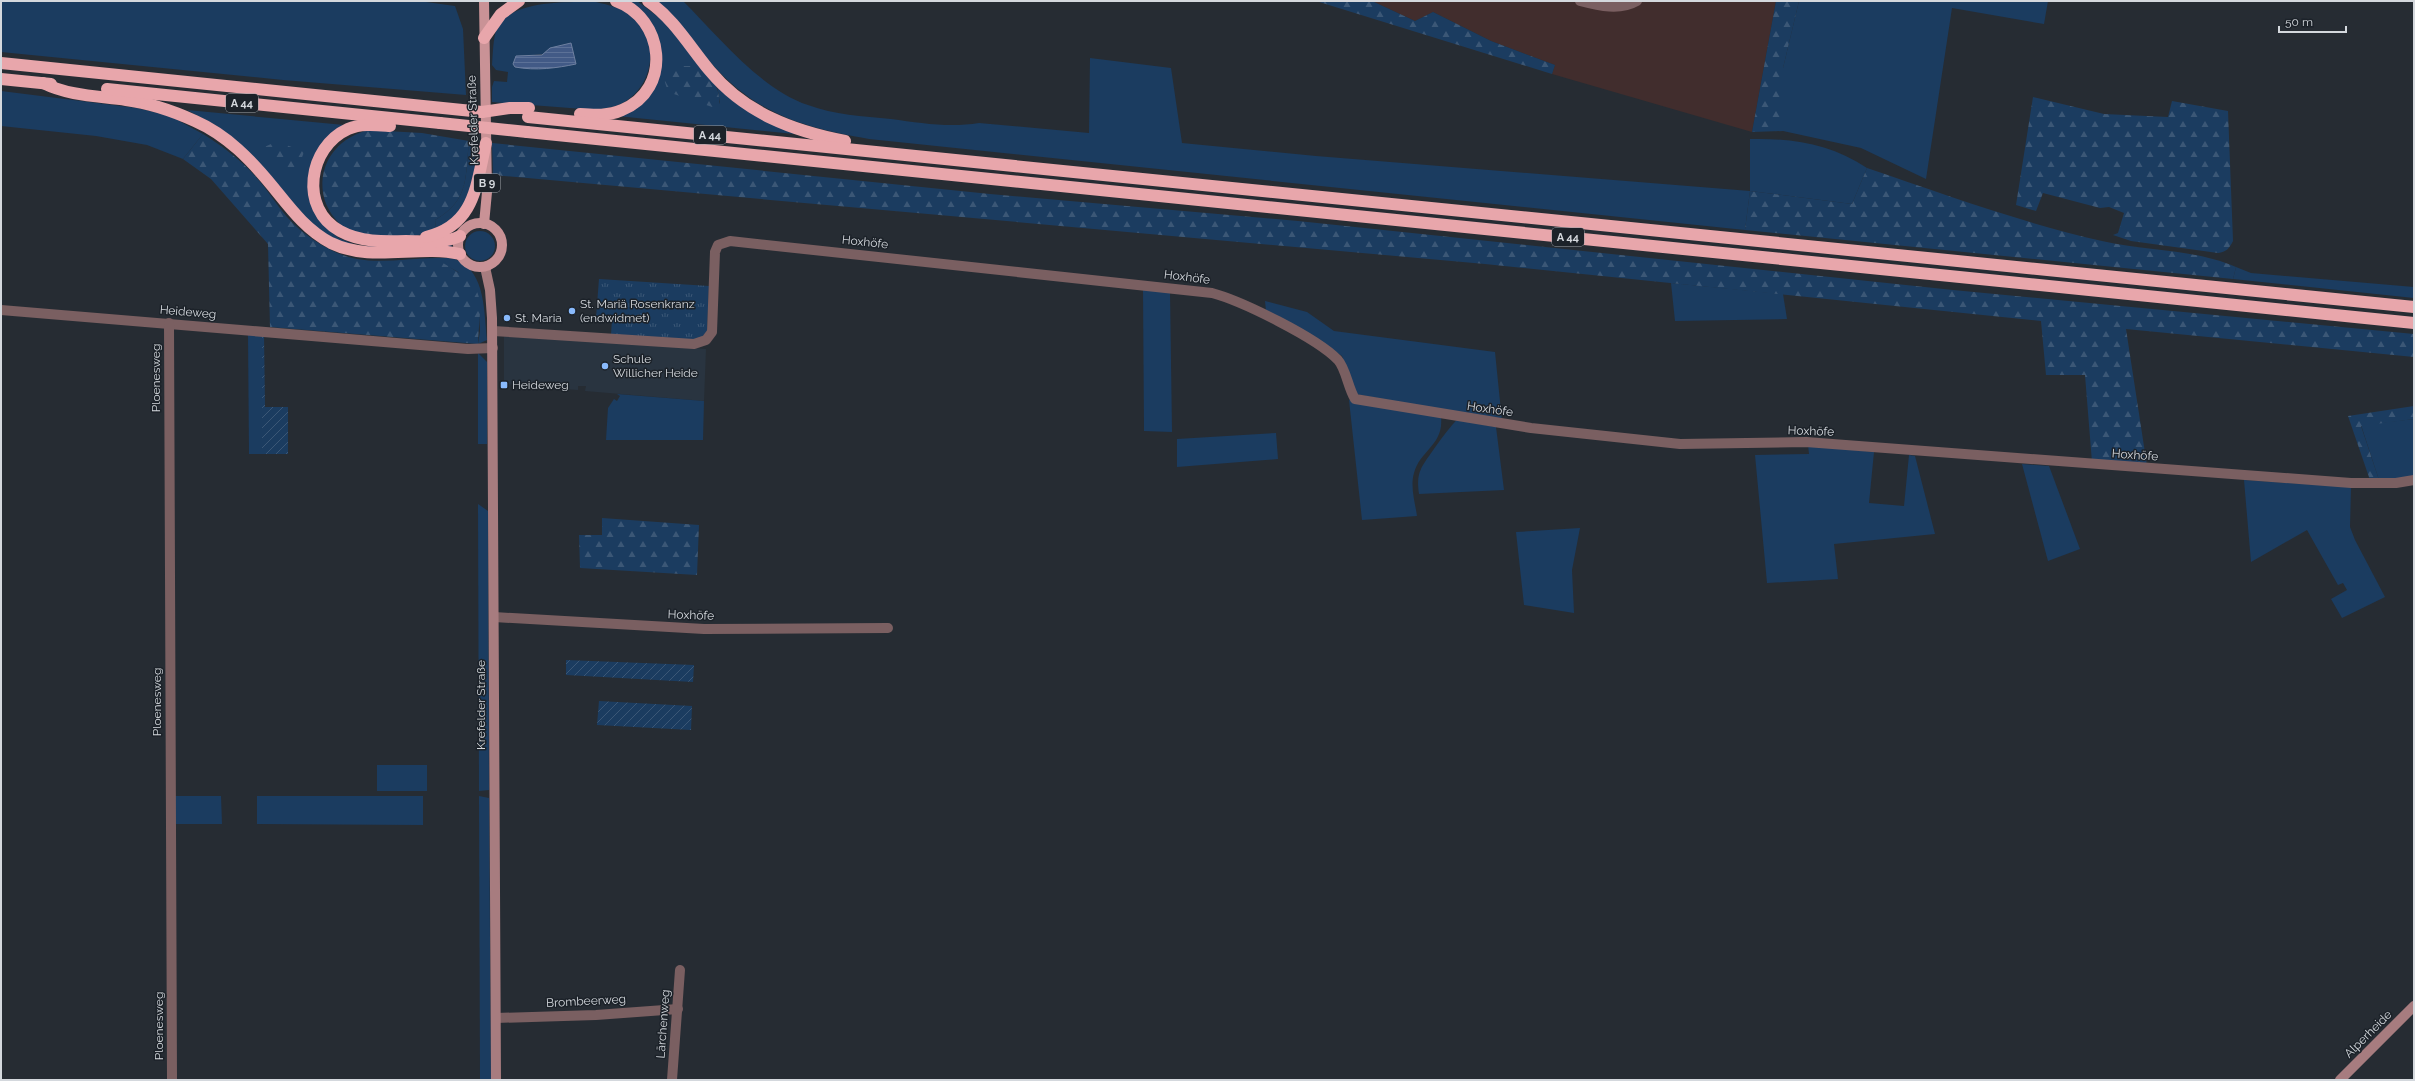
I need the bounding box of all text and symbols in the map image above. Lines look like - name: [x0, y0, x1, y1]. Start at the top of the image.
- scale bar: [2279, 8, 2346, 34]
- text: 50 m: [2285, 15, 2313, 29]
- street label: Krefelder Straße: [464, 75, 482, 165]
- road number: A 44: [226, 94, 258, 112]
- road number: A 44: [694, 126, 726, 144]
- road number: B 9: [474, 174, 500, 192]
- road number: A 44: [1552, 228, 1584, 246]
- street label: Hoxhöfe: [841, 233, 889, 251]
- street label: Hoxhöfe: [1163, 267, 1211, 287]
- place label: St. Mariä Rosenkranz (endwidmet): [580, 297, 695, 325]
- street label: Heideweg: [159, 303, 217, 321]
- marker: St. Mariä Rosenkranz (endwidmet): [567, 306, 577, 316]
- place label: St. Maria: [515, 311, 562, 325]
- marker: St. Maria: [502, 313, 512, 323]
- street label: Ploenesweg: [149, 344, 163, 412]
- place label: Schule Willicher Heide: [613, 352, 698, 380]
- marker: Schule Willicher Heide: [600, 361, 610, 371]
- place label: Heideweg: [512, 378, 569, 392]
- marker: Heideweg: [499, 380, 509, 390]
- street label: Hoxhöfe: [1466, 399, 1514, 419]
- street label: Hoxhöfe: [1788, 423, 1834, 439]
- street label: Hoxhöfe: [2111, 446, 2159, 464]
- street label: Hoxhöfe: [668, 607, 714, 623]
- street label: Krefelder Straße: [474, 660, 488, 750]
- street label: Ploenesweg: [150, 668, 164, 736]
- street label: Lärchenweg: [654, 989, 672, 1059]
- street label: Ploenesweg: [152, 992, 166, 1060]
- street label: Brombeerweg: [546, 992, 626, 1010]
- street label: Alperheide: [2341, 1007, 2395, 1061]

